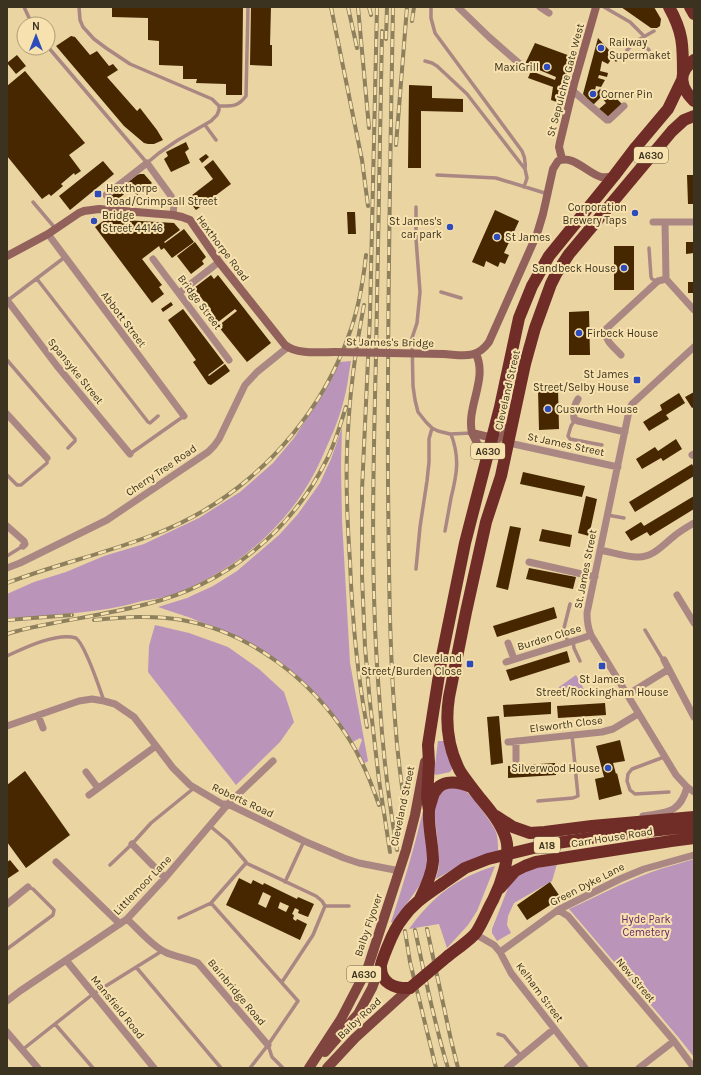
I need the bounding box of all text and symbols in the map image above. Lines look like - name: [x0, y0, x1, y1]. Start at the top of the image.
- north arrow: [16, 16, 56, 56]
- text: N: [32, 20, 40, 33]
- street label: St Sepulchre Gate West: [544, 22, 587, 138]
- place label: Railway Supermaket: [609, 36, 671, 62]
- marker: Railway Supermaket: [596, 43, 606, 53]
- place label: MaxiGrill: [494, 61, 539, 74]
- marker: MaxiGrill: [542, 62, 552, 72]
- place label: Corner Pin: [601, 88, 653, 101]
- marker: Corner Pin: [588, 89, 598, 99]
- road number: A630: [634, 147, 668, 163]
- place label: Hexthorpe Road/Crimpsall Street: [106, 182, 218, 208]
- marker: Hexthorpe Road/Crimpsall Street: [93, 189, 103, 199]
- place label: Corporation Brewery Taps: [562, 201, 627, 227]
- marker: Corporation Brewery Taps: [630, 208, 640, 218]
- place label: Bridge Street 44146: [102, 209, 163, 235]
- street label: Hexthorpe Road: [194, 213, 252, 284]
- place label: St James's car park: [389, 215, 442, 241]
- marker: Bridge Street 44146: [89, 216, 99, 226]
- marker: St James's car park: [445, 222, 455, 232]
- place label: St James: [505, 231, 551, 244]
- marker: St James: [492, 232, 502, 242]
- place label: Sandbeck House: [532, 262, 616, 275]
- marker: Sandbeck House: [619, 263, 629, 273]
- street label: Bridge Street: [175, 272, 224, 332]
- street label: Abbott Street: [98, 289, 149, 350]
- place label: Firbeck House: [587, 327, 658, 340]
- marker: Firbeck House: [574, 328, 584, 338]
- street label: St James's Bridge: [346, 335, 434, 350]
- street label: Spansyke Street: [45, 336, 106, 407]
- street label: Cleveland Street: [492, 349, 523, 431]
- place label: St James Street/Selby House: [533, 368, 629, 394]
- marker: St James Street/Selby House: [632, 375, 642, 385]
- place label: Cusworth House: [556, 403, 638, 416]
- marker: Cusworth House: [543, 404, 553, 414]
- street label: St James Street: [526, 430, 606, 459]
- street label: Cherry Tree Road: [123, 442, 199, 499]
- road number: A630: [471, 443, 505, 459]
- street label: St. James Street: [571, 528, 600, 610]
- street label: Burden Close: [516, 621, 583, 653]
- place label: Cleveland Street/Burden Close: [361, 652, 462, 678]
- marker: Cleveland Street/Burden Close: [465, 659, 475, 669]
- marker: St James Street/Rockingham House: [597, 661, 607, 671]
- place label: St James Street/Rockingham House: [536, 673, 669, 699]
- street label: Elsworth Close: [529, 714, 604, 735]
- place label: Silverwood House: [511, 762, 600, 775]
- marker: Silverwood House: [603, 763, 613, 773]
- street label: Cleveland Street: [388, 765, 417, 847]
- street label: Roberts Road: [210, 780, 276, 820]
- street label: Carr House Road: [570, 825, 654, 850]
- road number: A18: [534, 837, 560, 853]
- street label: Littlemoor Lane: [111, 853, 174, 918]
- street label: Green Dyke Lane: [548, 860, 627, 909]
- street label: Balby Flyover: [352, 892, 385, 958]
- park label: Hyde Park Cemetery: [621, 913, 671, 939]
- street label: New Street: [613, 955, 658, 1005]
- street label: Bainbridge Road: [205, 956, 268, 1028]
- street label: Kelham Street: [513, 960, 566, 1025]
- road number: A630: [347, 966, 381, 982]
- street label: Mansfield Road: [88, 973, 147, 1042]
- street label: Balby Road: [335, 995, 384, 1042]

